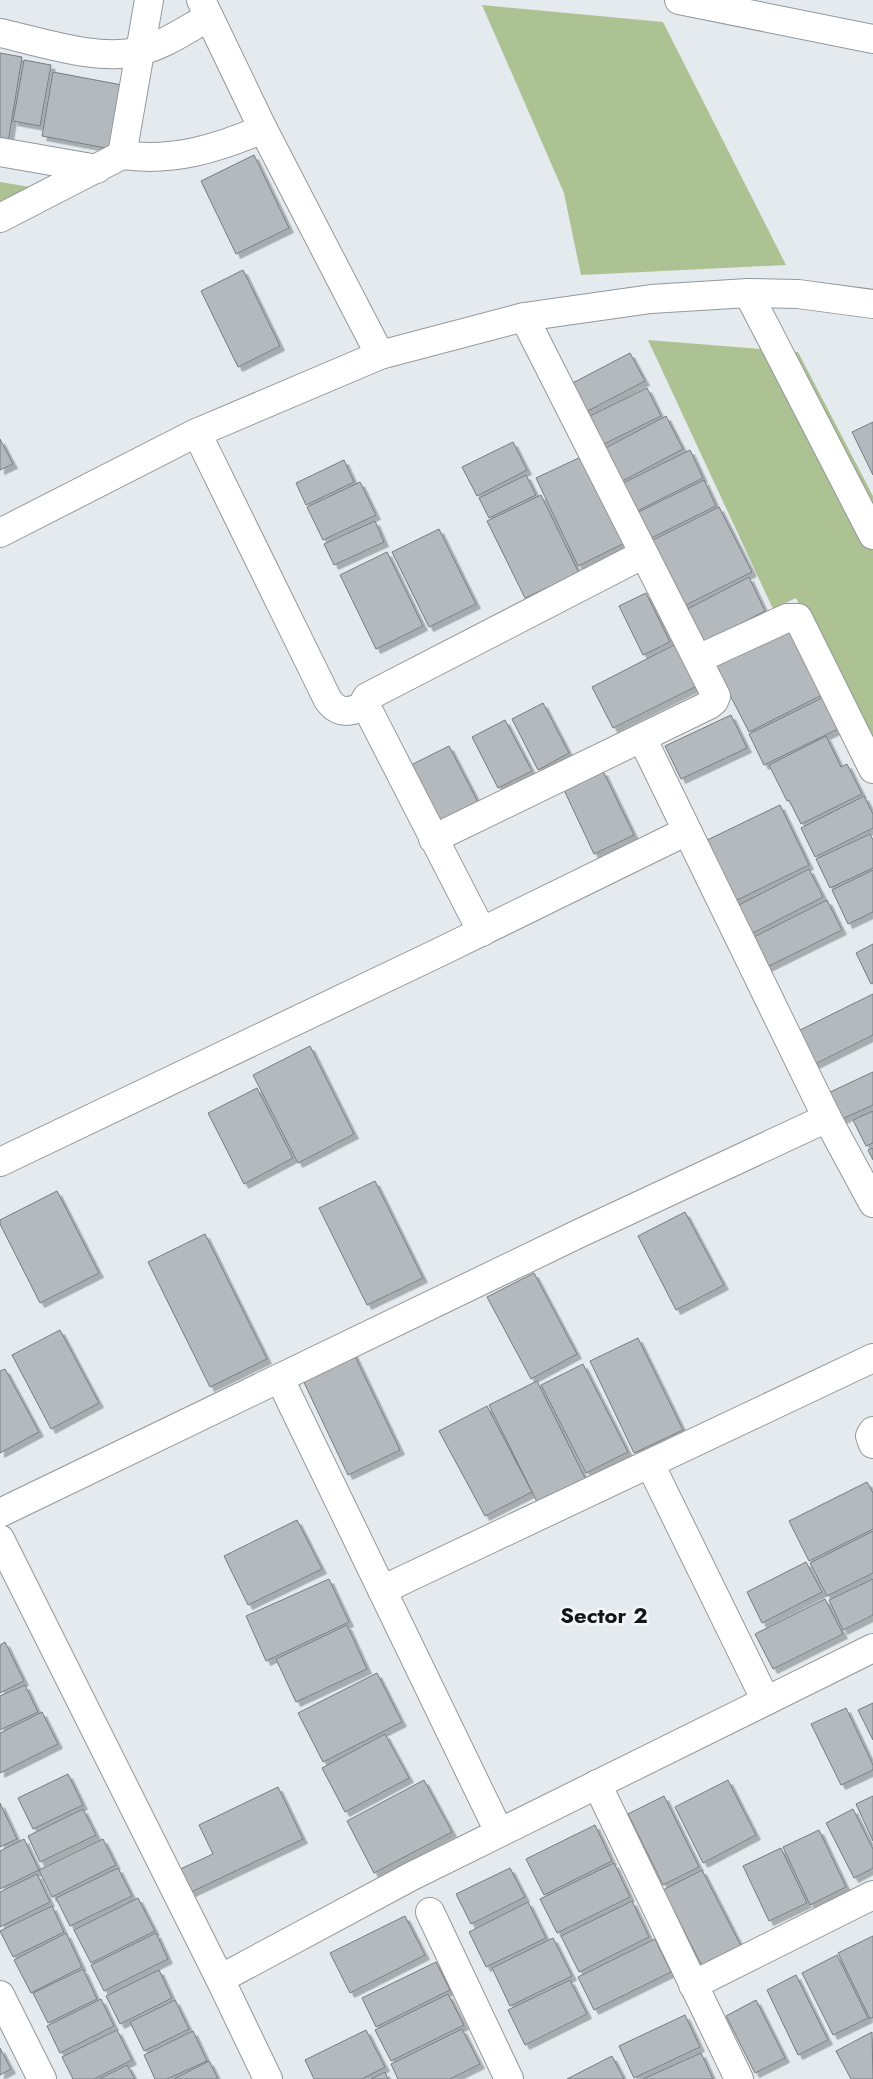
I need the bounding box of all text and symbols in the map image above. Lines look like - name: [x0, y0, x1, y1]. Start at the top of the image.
- district label: Sector 2: [560, 1599, 648, 1631]

